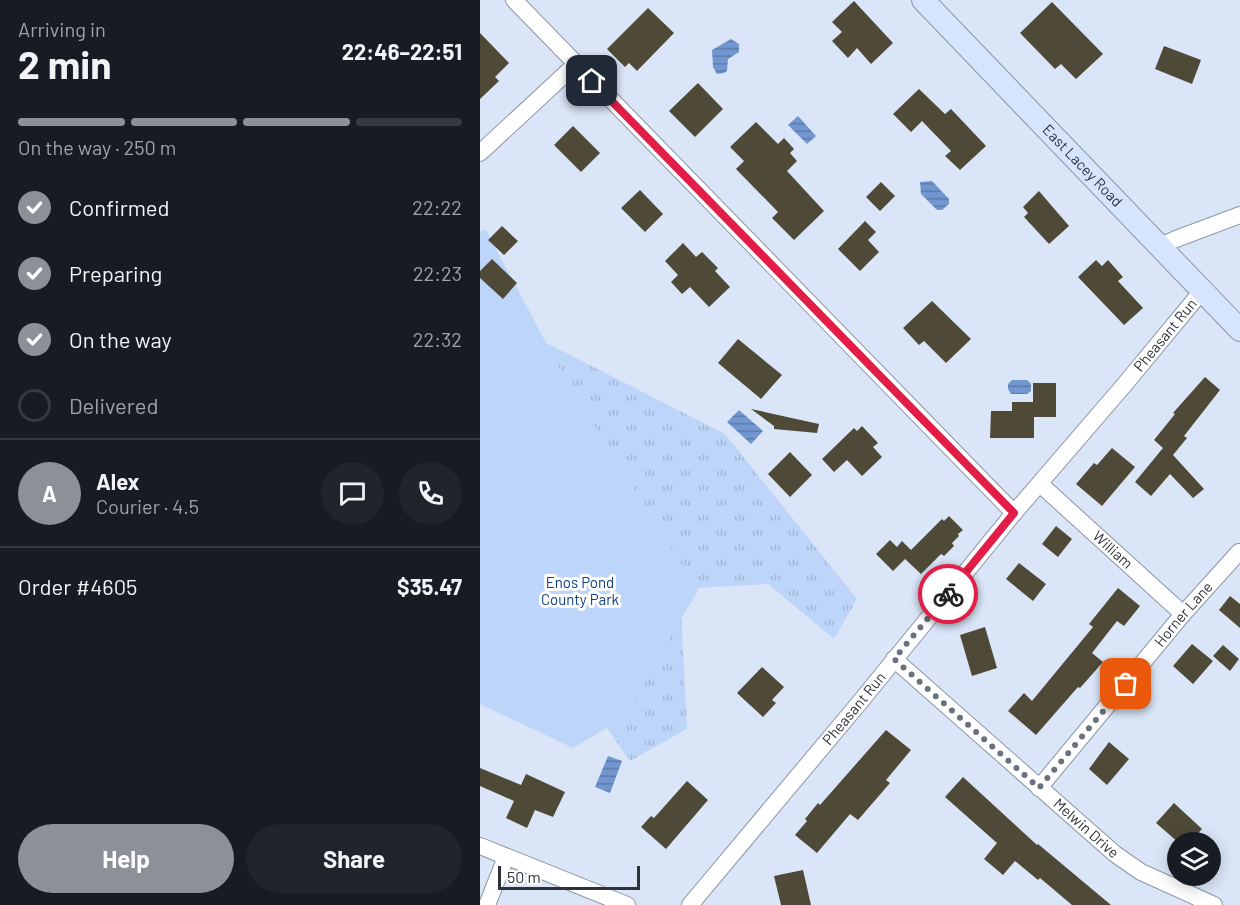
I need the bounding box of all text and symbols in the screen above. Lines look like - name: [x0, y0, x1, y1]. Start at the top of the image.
- text: Arriving in: [18, 17, 106, 41]
- text: 22:46–22:51: [342, 38, 462, 64]
- text: 2 min: [18, 40, 111, 87]
- pin: [566, 55, 617, 106]
- icon: home: [575, 64, 608, 97]
- street label: East Lacey Road: [1039, 120, 1127, 210]
- text: On the way · 250 m: [18, 135, 176, 159]
- icon: check: [18, 191, 51, 224]
- text: Confirmed: [69, 194, 169, 220]
- text: 22:22: [412, 195, 462, 219]
- icon: check: [18, 257, 51, 290]
- text: Preparing: [69, 260, 162, 286]
- text: 22:23: [413, 261, 462, 285]
- street label: Pheasant Run: [1129, 295, 1200, 375]
- icon: check: [18, 323, 51, 356]
- text: On the way: [69, 326, 172, 352]
- text: 22:32: [413, 327, 462, 351]
- text: Delivered: [69, 392, 158, 418]
- button: chat: [321, 462, 384, 525]
- button: phone: [399, 462, 462, 525]
- text: Alex: [96, 468, 139, 494]
- text: A: [42, 480, 57, 506]
- text: Courier · 4.5: [96, 494, 199, 518]
- street label: William: [1089, 526, 1137, 572]
- courier: [918, 564, 978, 624]
- text: Order #4605: [18, 573, 137, 599]
- text: $35.47: [397, 573, 462, 599]
- park label: Enos Pond County Park: [541, 573, 620, 608]
- street label: Horner Lane: [1150, 577, 1216, 650]
- icon: bike: [932, 578, 965, 611]
- pin: [1100, 658, 1151, 709]
- icon: bag: [1109, 667, 1142, 700]
- street label: Pheasant Run: [818, 668, 889, 748]
- street label: Melwin Drive: [1050, 794, 1123, 861]
- button: Help: [18, 824, 234, 893]
- button: Share: [246, 824, 462, 893]
- map controls: [1167, 832, 1221, 886]
- button: layers: [1167, 832, 1221, 886]
- scale bar: [498, 863, 640, 890]
- text: 50 m: [507, 867, 541, 886]

